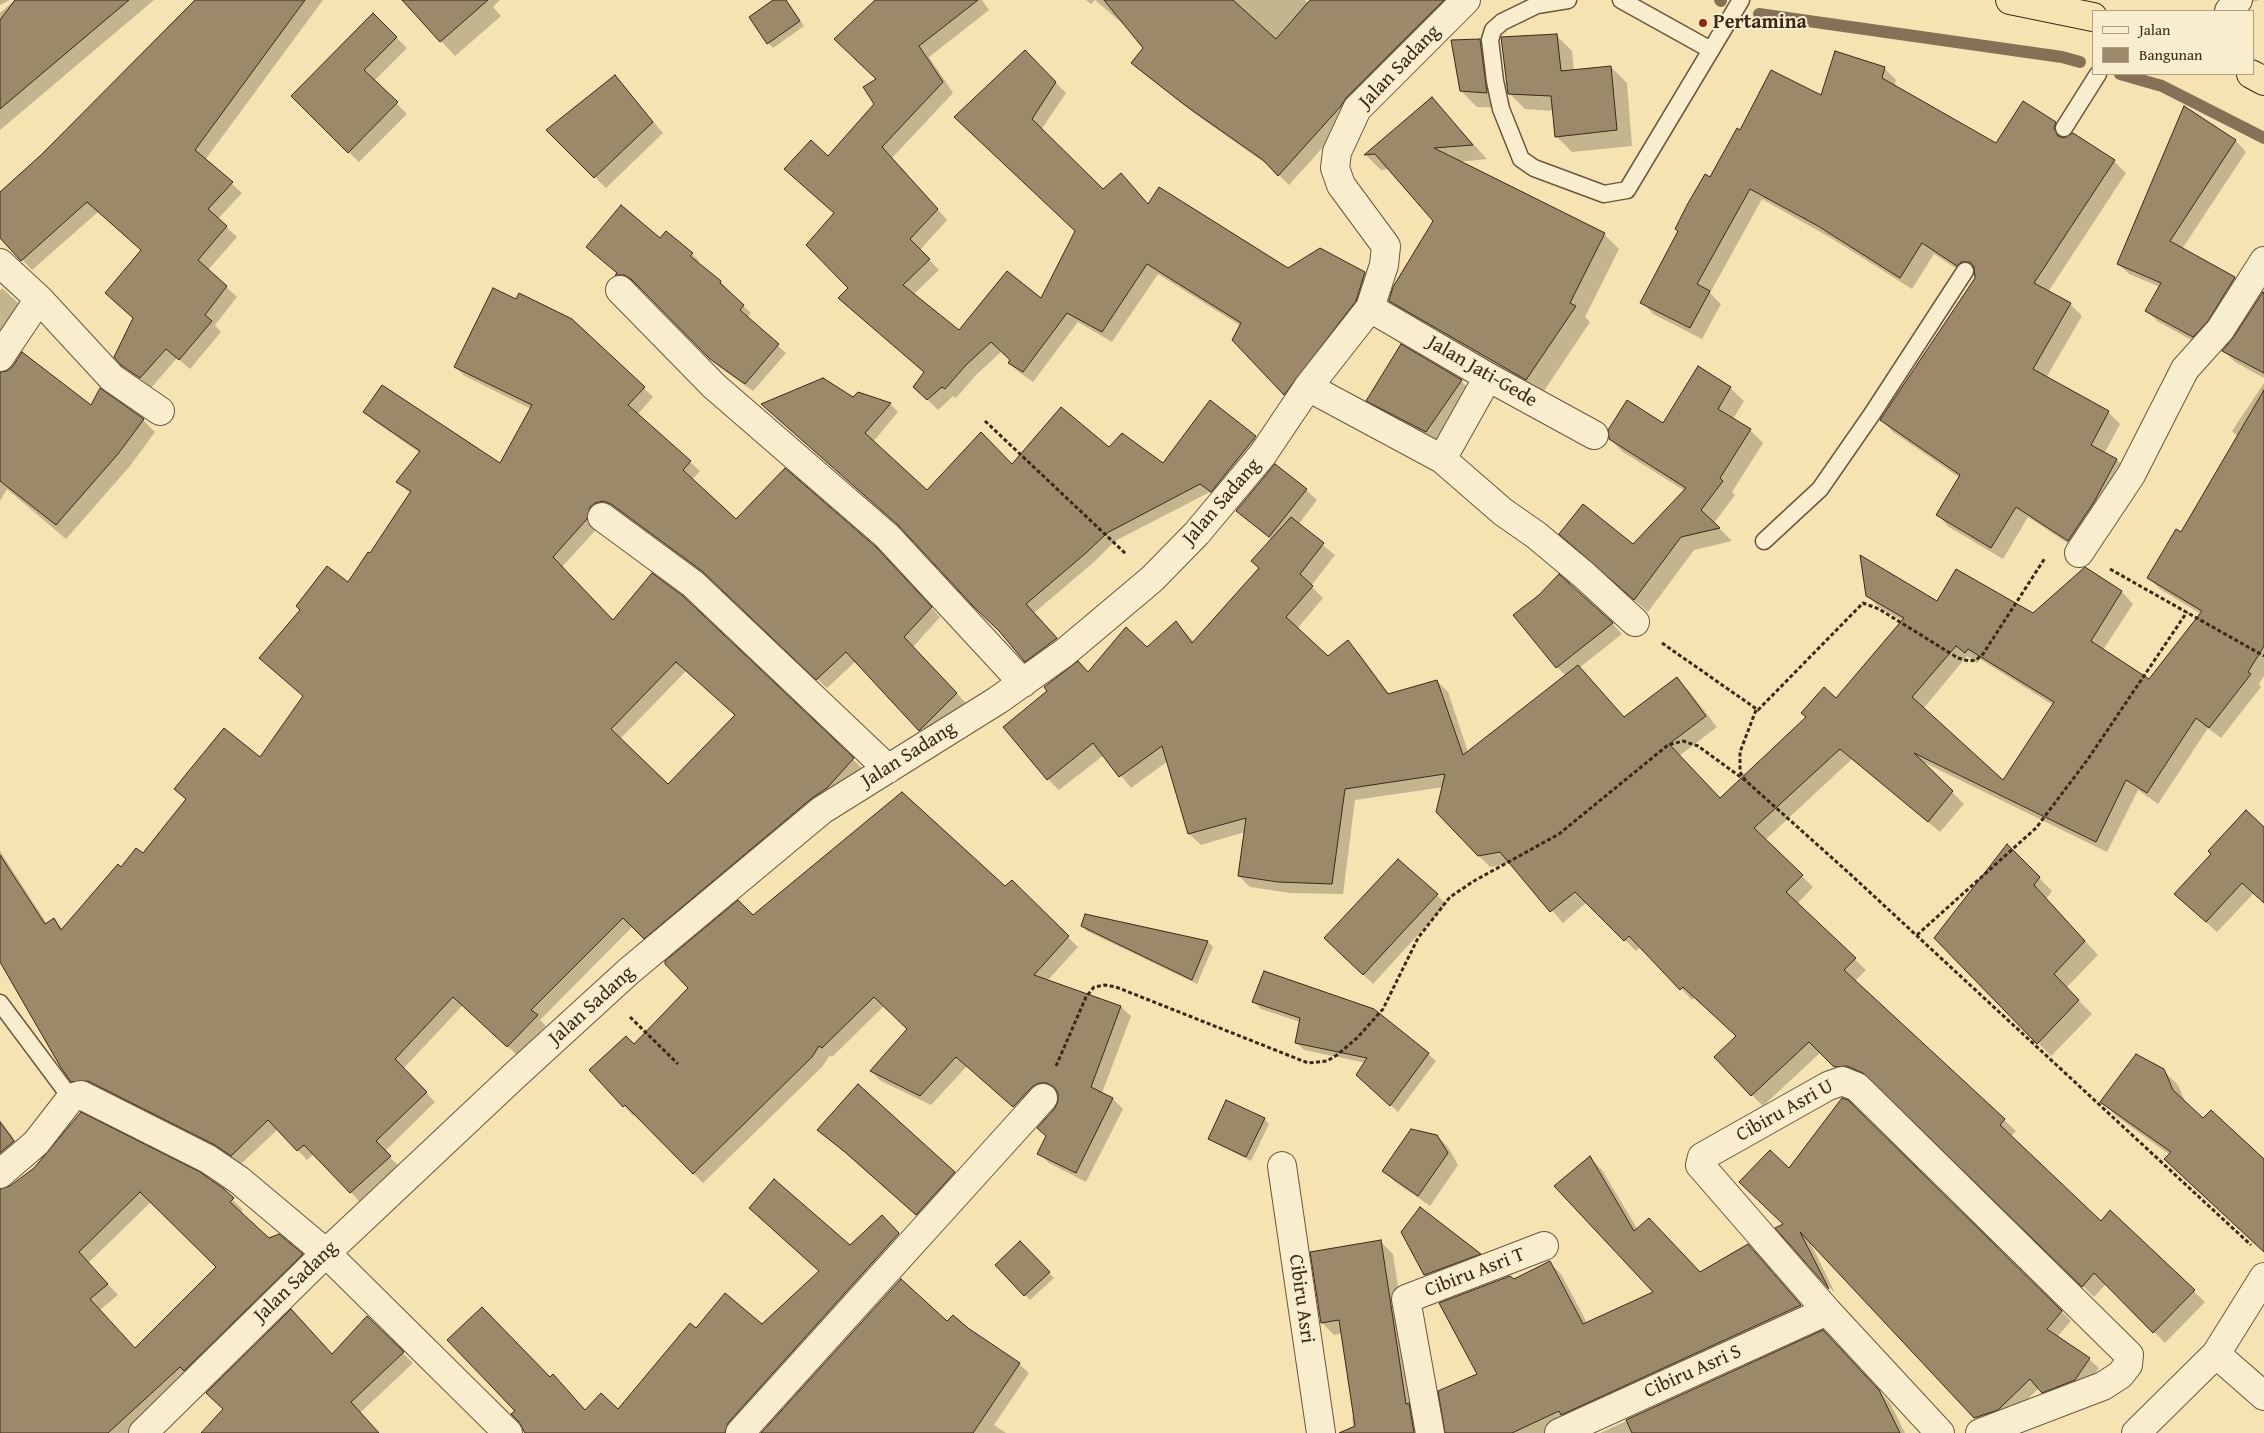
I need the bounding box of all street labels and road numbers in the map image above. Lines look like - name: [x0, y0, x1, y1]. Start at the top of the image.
- street label: Jalan Sadang: [1354, 20, 1446, 114]
- street label: Jalan Jati-Gede: [1423, 331, 1541, 413]
- street label: Jalan Sadang: [1178, 454, 1266, 550]
- street label: Jalan Sadang: [857, 716, 961, 794]
- street label: Jalan Sadang: [544, 961, 640, 1051]
- street label: Cibiru Asri U: [1732, 1074, 1838, 1148]
- street label: Jalan Sadang: [249, 1236, 343, 1328]
- street label: Cibiru Asri T: [1421, 1243, 1529, 1303]
- street label: Cibiru Asri: [1283, 1253, 1319, 1345]
- street label: Cibiru Asri S: [1641, 1340, 1745, 1404]

